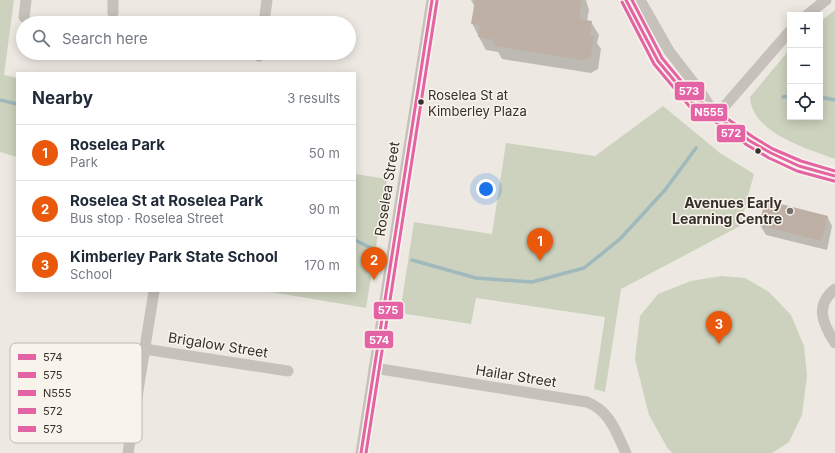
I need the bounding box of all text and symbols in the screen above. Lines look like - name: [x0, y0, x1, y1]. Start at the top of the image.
- map controls: [787, 12, 823, 120]
- button: +: [787, 12, 823, 48]
- search box: [16, 16, 356, 60]
- icon: search: [30, 27, 52, 49]
- text: Search here: [62, 29, 148, 48]
- button: −: [787, 48, 823, 84]
- line badge: 573: [674, 81, 705, 101]
- text: 573: [679, 84, 699, 98]
- button: locate: [787, 84, 823, 120]
- place label: Roselea St at Kimberley Plaza: [428, 87, 527, 119]
- text: Nearby: [32, 88, 93, 108]
- text: 3 results: [287, 90, 340, 106]
- marker: Roselea St at Kimberley Plaza: [416, 97, 426, 107]
- line badge: N555: [690, 103, 728, 122]
- text: N555: [694, 105, 724, 119]
- line badge: 572: [716, 124, 746, 143]
- text: 572: [721, 126, 741, 140]
- text: Roselea Park: [70, 135, 165, 154]
- street label: Roselea Street: [371, 140, 402, 238]
- text: 1: [42, 145, 48, 161]
- text: 50 m: [309, 145, 340, 161]
- unlabelled marker: [753, 146, 763, 156]
- text: Park: [70, 154, 98, 170]
- your location: [476, 179, 496, 199]
- text: Roselea St at Roselea Park: [70, 191, 263, 210]
- place label: Avenues Early Learning Centre: [672, 194, 783, 227]
- text: 2: [41, 201, 49, 217]
- text: 90 m: [309, 201, 340, 217]
- marker: Avenues Early Learning Centre: [785, 206, 795, 216]
- text: Bus stop · Roselea Street: [70, 210, 223, 226]
- pin: 1: [527, 228, 553, 261]
- text: Kimberley Park State School: [70, 247, 278, 266]
- pin: 2: [361, 247, 387, 280]
- text: 3: [41, 257, 49, 273]
- text: 170 m: [304, 257, 340, 273]
- text: School: [70, 266, 112, 282]
- line badge: 575: [373, 301, 404, 320]
- text: 575: [378, 303, 398, 317]
- pin: 3: [706, 311, 732, 344]
- street label: Brigalow Street: [167, 328, 270, 361]
- line badge: 574: [364, 330, 394, 349]
- text: 574: [369, 333, 389, 347]
- legend: [10, 343, 142, 443]
- text: 574: [43, 350, 62, 364]
- street label: Hailar Street: [474, 361, 558, 390]
- text: 575: [43, 368, 63, 382]
- text: N555: [43, 386, 72, 400]
- text: 572: [43, 404, 63, 418]
- text: 573: [43, 422, 63, 436]

